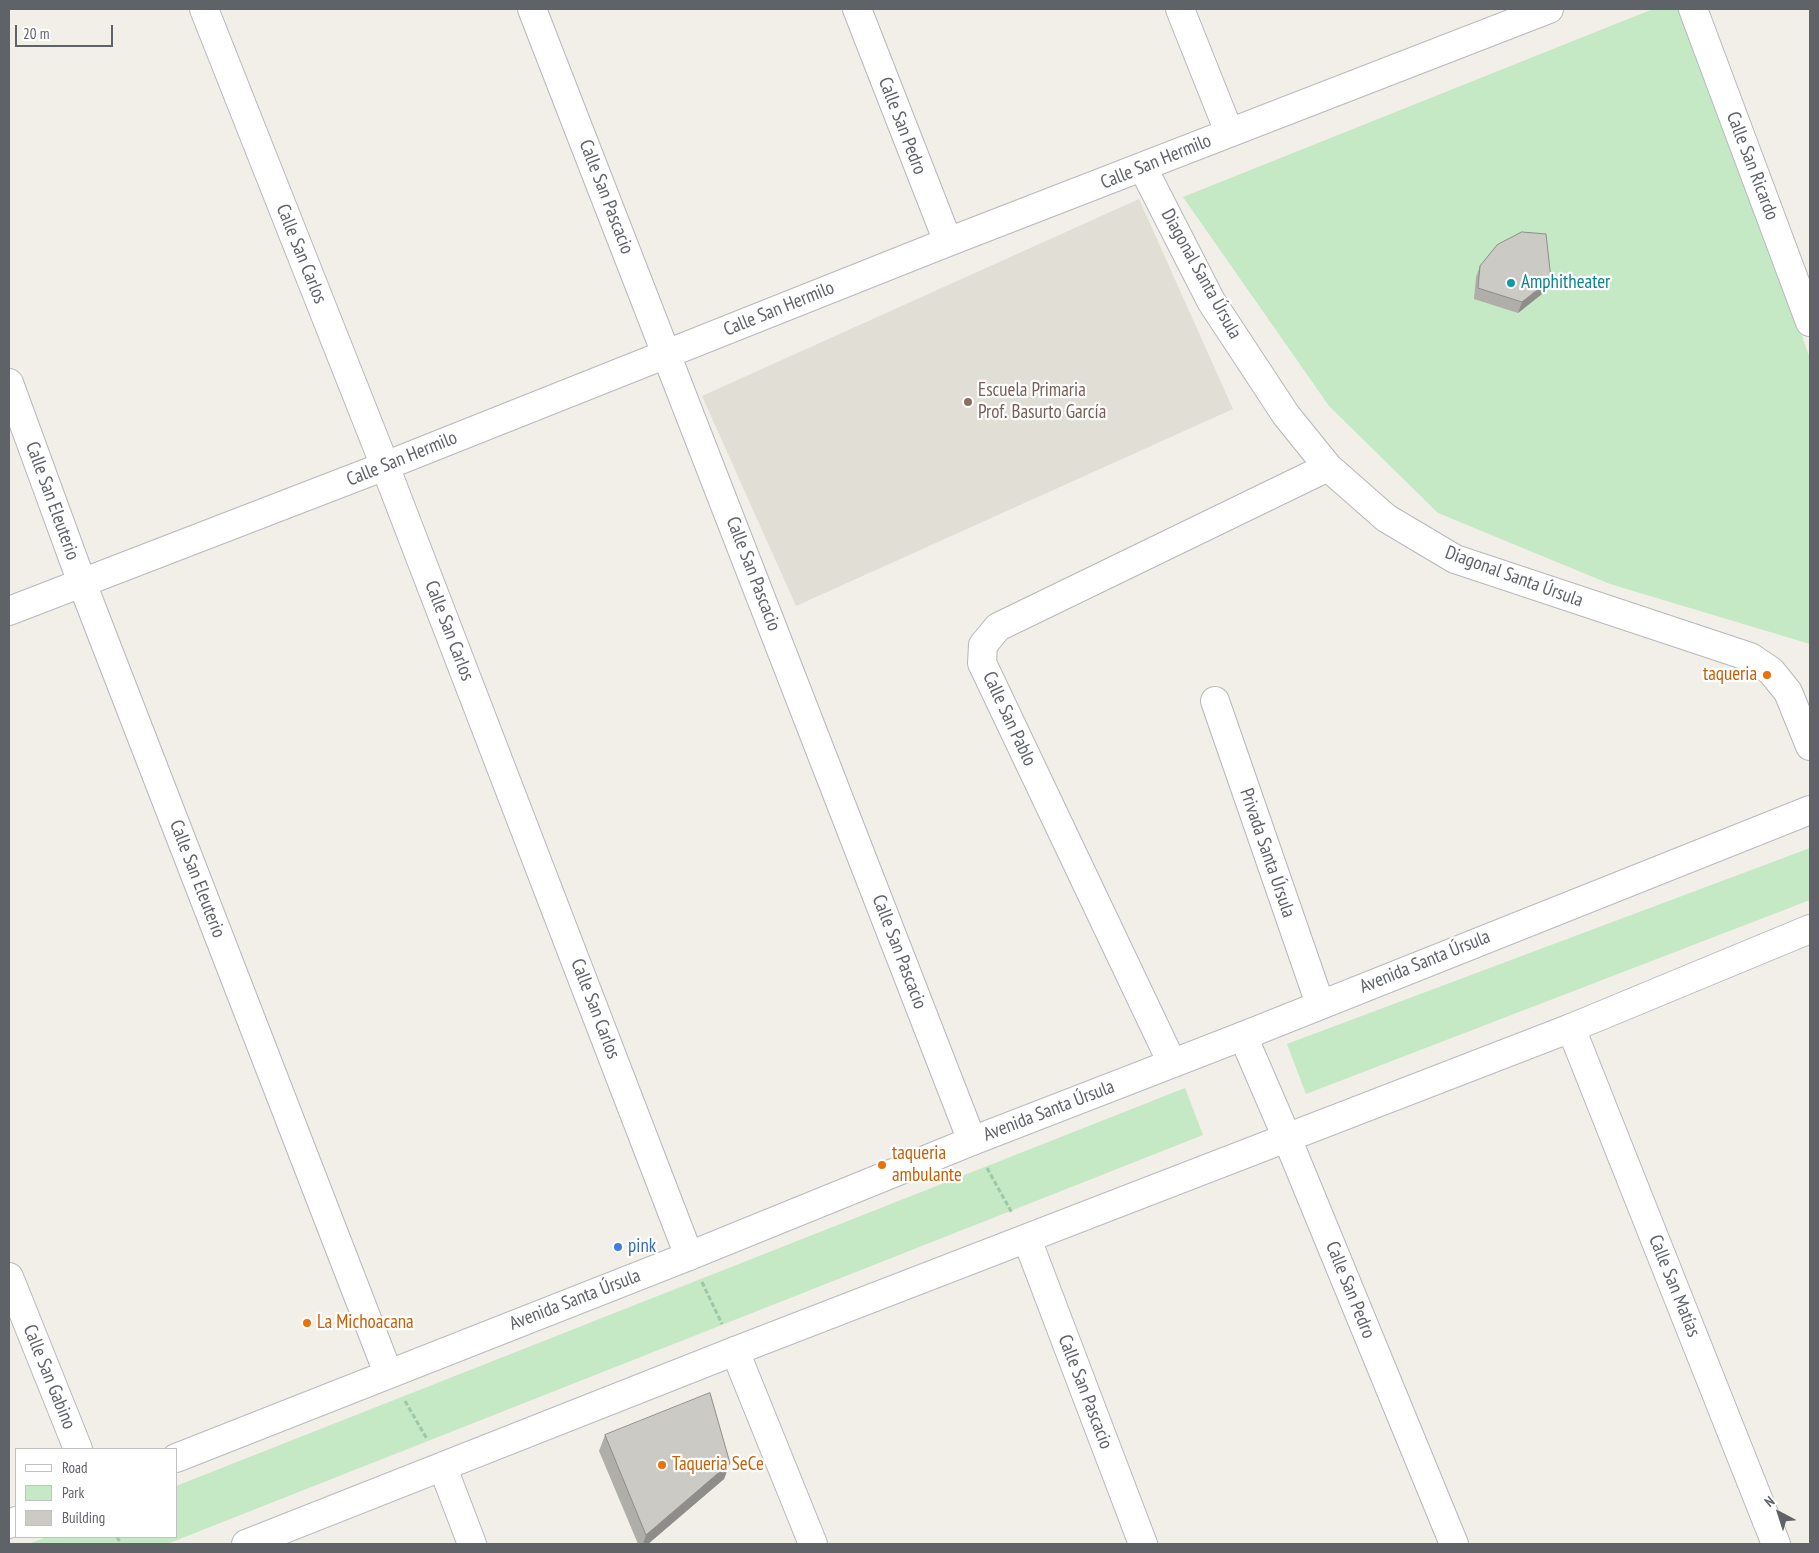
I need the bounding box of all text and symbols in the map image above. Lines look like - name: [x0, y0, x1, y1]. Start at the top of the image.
- scale bar: [18, 15, 115, 47]
- text: 20 m: [23, 24, 49, 43]
- street label: Calle San Pedro: [873, 74, 931, 178]
- street label: Calle San Ricardo: [1721, 109, 1783, 223]
- street label: Calle San Hermilo: [1097, 129, 1215, 195]
- street label: Calle San Pascacio: [574, 137, 638, 257]
- street label: Calle San Carlos: [271, 201, 331, 307]
- street label: Diagonal Santa Úrsula: [1156, 205, 1246, 343]
- place label: Amphitheater: [1521, 272, 1610, 294]
- street label: Calle San Hermilo: [720, 276, 838, 342]
- marker: Amphitheater: [1505, 277, 1517, 289]
- place label: Escuela Primaria Prof. Basurto García: [978, 380, 1106, 424]
- marker: Escuela Primaria Prof. Basurto García: [962, 396, 974, 408]
- street label: Calle San Hermilo: [343, 426, 461, 492]
- street label: Calle San Eleuterio: [20, 439, 84, 563]
- street label: Calle San Pascacio: [721, 514, 785, 634]
- street label: Diagonal Santa Úrsula: [1442, 541, 1586, 613]
- street label: Calle San Carlos: [420, 578, 478, 684]
- place label: taqueria: [1703, 664, 1757, 686]
- street label: Calle San Pablo: [977, 668, 1041, 770]
- marker: taqueria: [1761, 669, 1773, 681]
- street label: Privada Santa Úrsula: [1234, 785, 1300, 921]
- street label: Calle San Eleuterio: [164, 817, 230, 941]
- street label: Calle San Pascacio: [867, 892, 931, 1012]
- street label: Avenida Santa Úrsula: [1356, 925, 1494, 999]
- street label: Calle San Carlos: [566, 956, 624, 1062]
- street label: Avenida Santa Úrsula: [980, 1076, 1118, 1146]
- place label: taqueria ambulante: [892, 1143, 962, 1187]
- marker: taqueria ambulante: [876, 1159, 888, 1171]
- street label: Calle San Matías: [1643, 1232, 1705, 1340]
- place label: pink: [628, 1236, 656, 1258]
- street label: Calle San Pedro: [1320, 1238, 1380, 1342]
- marker: pink: [612, 1241, 624, 1253]
- street label: Avenida Santa Úrsula: [506, 1265, 644, 1335]
- place label: La Michoacana: [317, 1312, 414, 1334]
- marker: La Michoacana: [301, 1317, 313, 1329]
- street label: Calle San Gabino: [18, 1321, 80, 1433]
- street label: Calle San Pascacio: [1053, 1332, 1117, 1452]
- legend: [15, 1448, 178, 1538]
- place label: Taqueria SeCe: [672, 1454, 764, 1476]
- text: Road: [62, 1458, 88, 1477]
- marker: Taqueria SeCe: [656, 1459, 668, 1471]
- text: Park: [62, 1483, 84, 1502]
- north arrow: [1754, 1488, 1804, 1538]
- text: N: [1761, 1492, 1778, 1511]
- text: Building: [62, 1508, 105, 1527]

